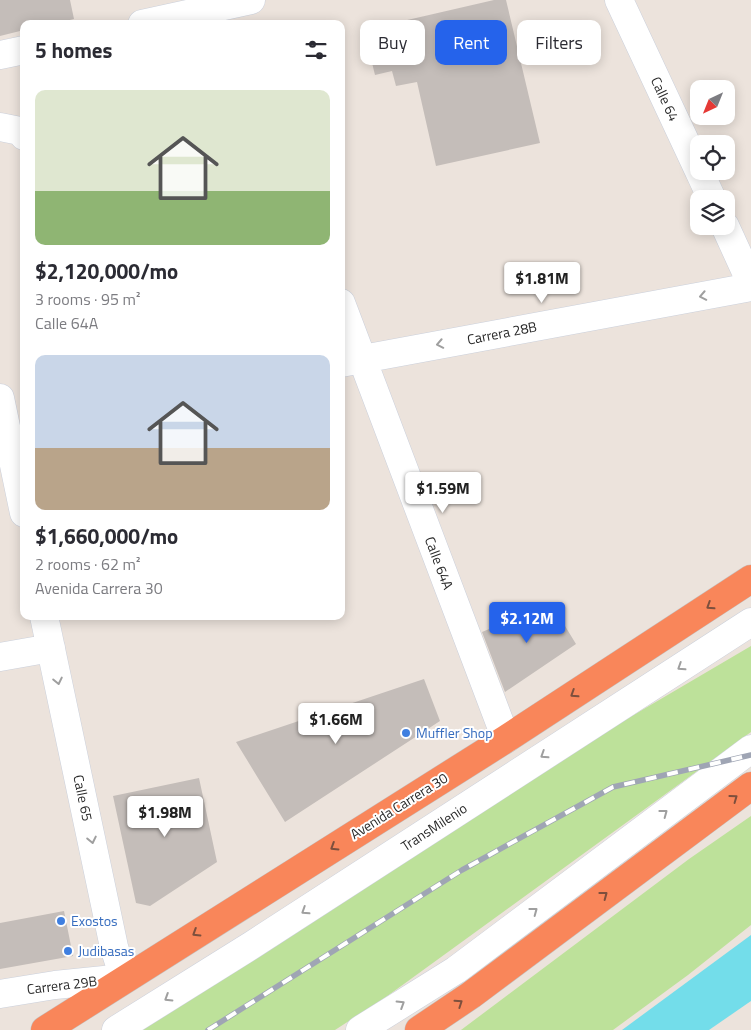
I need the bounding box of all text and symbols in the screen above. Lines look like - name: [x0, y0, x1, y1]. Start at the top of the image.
- chip: Buy: [360, 20, 425, 65]
- chip: Rent: [435, 20, 507, 65]
- chip: Filters: [517, 20, 601, 65]
- text: 5 homes: [35, 34, 112, 66]
- icon: filters: [302, 36, 330, 64]
- street label: Calle 64: [646, 73, 685, 125]
- north arrow: [690, 80, 735, 125]
- map controls: [690, 80, 735, 235]
- icon: home: [138, 123, 228, 213]
- button: locate: [690, 135, 735, 180]
- button: layers: [690, 190, 735, 235]
- text: $2,120,000/mo: [35, 255, 178, 287]
- pin: $1.81M: [501, 262, 583, 304]
- text: $1.81M: [515, 266, 569, 290]
- text: 3 rooms · 95 m²: [35, 287, 140, 311]
- one-way arrow: [699, 290, 707, 300]
- text: Calle 64A: [35, 311, 98, 335]
- street label: Carrera 28B: [465, 315, 539, 350]
- one-way arrow: [436, 339, 444, 349]
- icon: home: [138, 388, 228, 478]
- pin: $1.59M: [402, 472, 484, 514]
- text: $1.59M: [416, 476, 470, 500]
- text: $1,660,000/mo: [35, 520, 178, 552]
- street label: Calle 64A: [420, 533, 459, 593]
- text: 2 rooms · 62 m²: [35, 552, 140, 576]
- text: Avenida Carrera 30: [35, 576, 163, 600]
- one-way arrow: [707, 599, 716, 609]
- pin: $2.12M: [486, 602, 568, 644]
- text: $2.12M: [500, 606, 554, 630]
- one-way arrow: [677, 661, 686, 670]
- one-way arrow: [52, 677, 63, 686]
- one-way arrow: [571, 688, 580, 698]
- pin: $1.66M: [295, 702, 377, 745]
- text: $1.66M: [309, 707, 363, 731]
- place label: Muffler Shop: [416, 722, 493, 743]
- marker: Muffler Shop: [400, 727, 412, 739]
- one-way arrow: [541, 749, 550, 759]
- street label: Avenida Carrera 30: [346, 767, 452, 844]
- street label: Calle 65: [68, 773, 99, 823]
- one-way arrow: [728, 795, 738, 804]
- pin: $1.98M: [124, 796, 206, 838]
- street label: TransMilenio: [396, 797, 471, 856]
- text: $1.98M: [138, 800, 192, 824]
- one-way arrow: [658, 811, 667, 819]
- one-way arrow: [86, 836, 97, 844]
- one-way arrow: [330, 841, 339, 850]
- one-way arrow: [598, 892, 608, 901]
- one-way arrow: [302, 904, 311, 914]
- one-way arrow: [528, 908, 538, 917]
- place label: Exostos: [71, 910, 118, 931]
- marker: Exostos: [55, 915, 67, 927]
- one-way arrow: [192, 927, 201, 937]
- place label: Judibasas: [78, 940, 134, 961]
- marker: Judibasas: [62, 945, 74, 957]
- street label: Carrera 29B: [26, 970, 98, 999]
- one-way arrow: [164, 991, 173, 1001]
- one-way arrow: [454, 1000, 463, 1009]
- one-way arrow: [396, 1001, 405, 1010]

